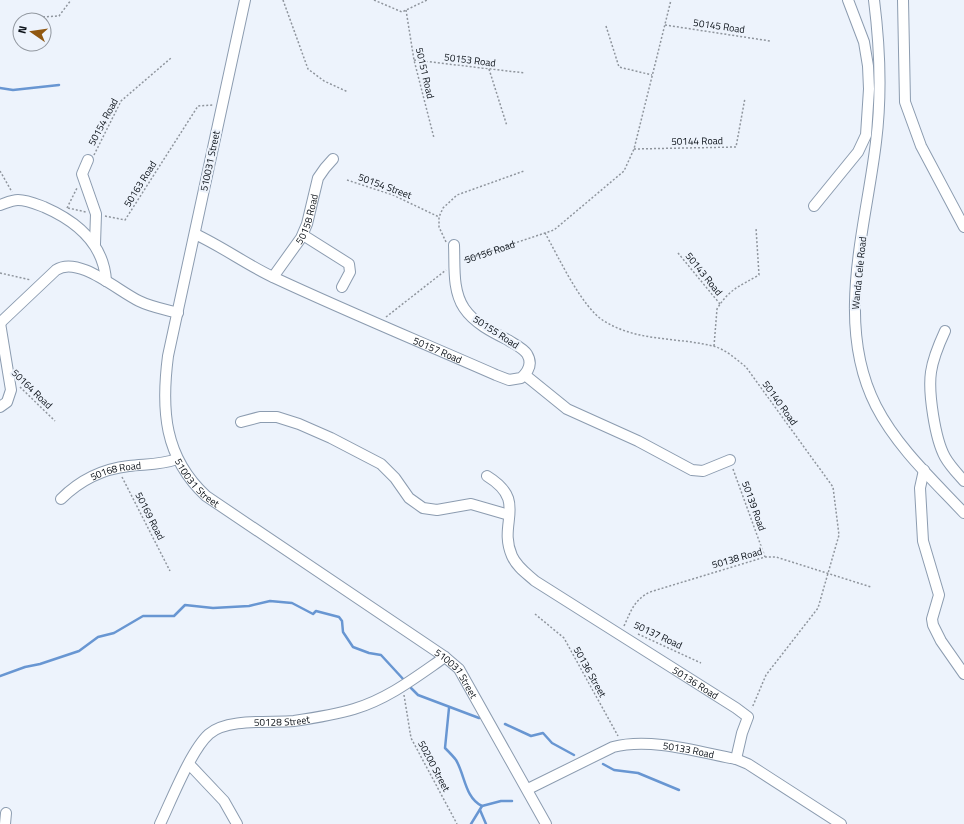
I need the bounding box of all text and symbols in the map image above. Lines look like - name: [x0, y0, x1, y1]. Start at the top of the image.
- north arrow: [12, 12, 52, 52]
- street label: 50145 Road: [692, 15, 746, 37]
- text: N: [14, 24, 31, 35]
- street label: 50151 Road: [412, 46, 438, 100]
- street label: 50153 Road: [443, 49, 497, 71]
- street label: 50154 Road: [84, 96, 122, 148]
- street label: 510031 Street: [196, 129, 224, 193]
- street label: 50144 Road: [671, 133, 723, 149]
- street label: 50163 Road: [120, 158, 160, 210]
- street label: 50154 Street: [356, 169, 414, 203]
- street label: 50158 Road: [291, 192, 321, 247]
- street label: 50156 Road: [463, 236, 517, 267]
- street label: Wanda Cele Road: [848, 236, 870, 310]
- street label: 50143 Road: [682, 249, 726, 299]
- street label: 50155 Road: [470, 312, 522, 352]
- street label: 50157 Road: [411, 333, 465, 367]
- street label: 50164 Road: [8, 366, 56, 412]
- street label: 50140 Road: [759, 378, 801, 428]
- street label: 510031 Street: [171, 455, 223, 511]
- street label: 50168 Road: [88, 457, 142, 484]
- street label: 50139 Road: [738, 479, 770, 533]
- street label: 50169 Road: [132, 489, 168, 543]
- street label: 50138 Road: [710, 544, 764, 572]
- street label: 50137 Road: [631, 617, 685, 653]
- street label: 50136 Street: [570, 644, 610, 701]
- street label: 510031 Street: [432, 645, 482, 701]
- street label: 50136 Road: [670, 662, 722, 703]
- street label: 50128 Street: [253, 711, 311, 730]
- street label: 50200 Street: [414, 738, 454, 795]
- street label: 50133 Road: [662, 738, 716, 762]

